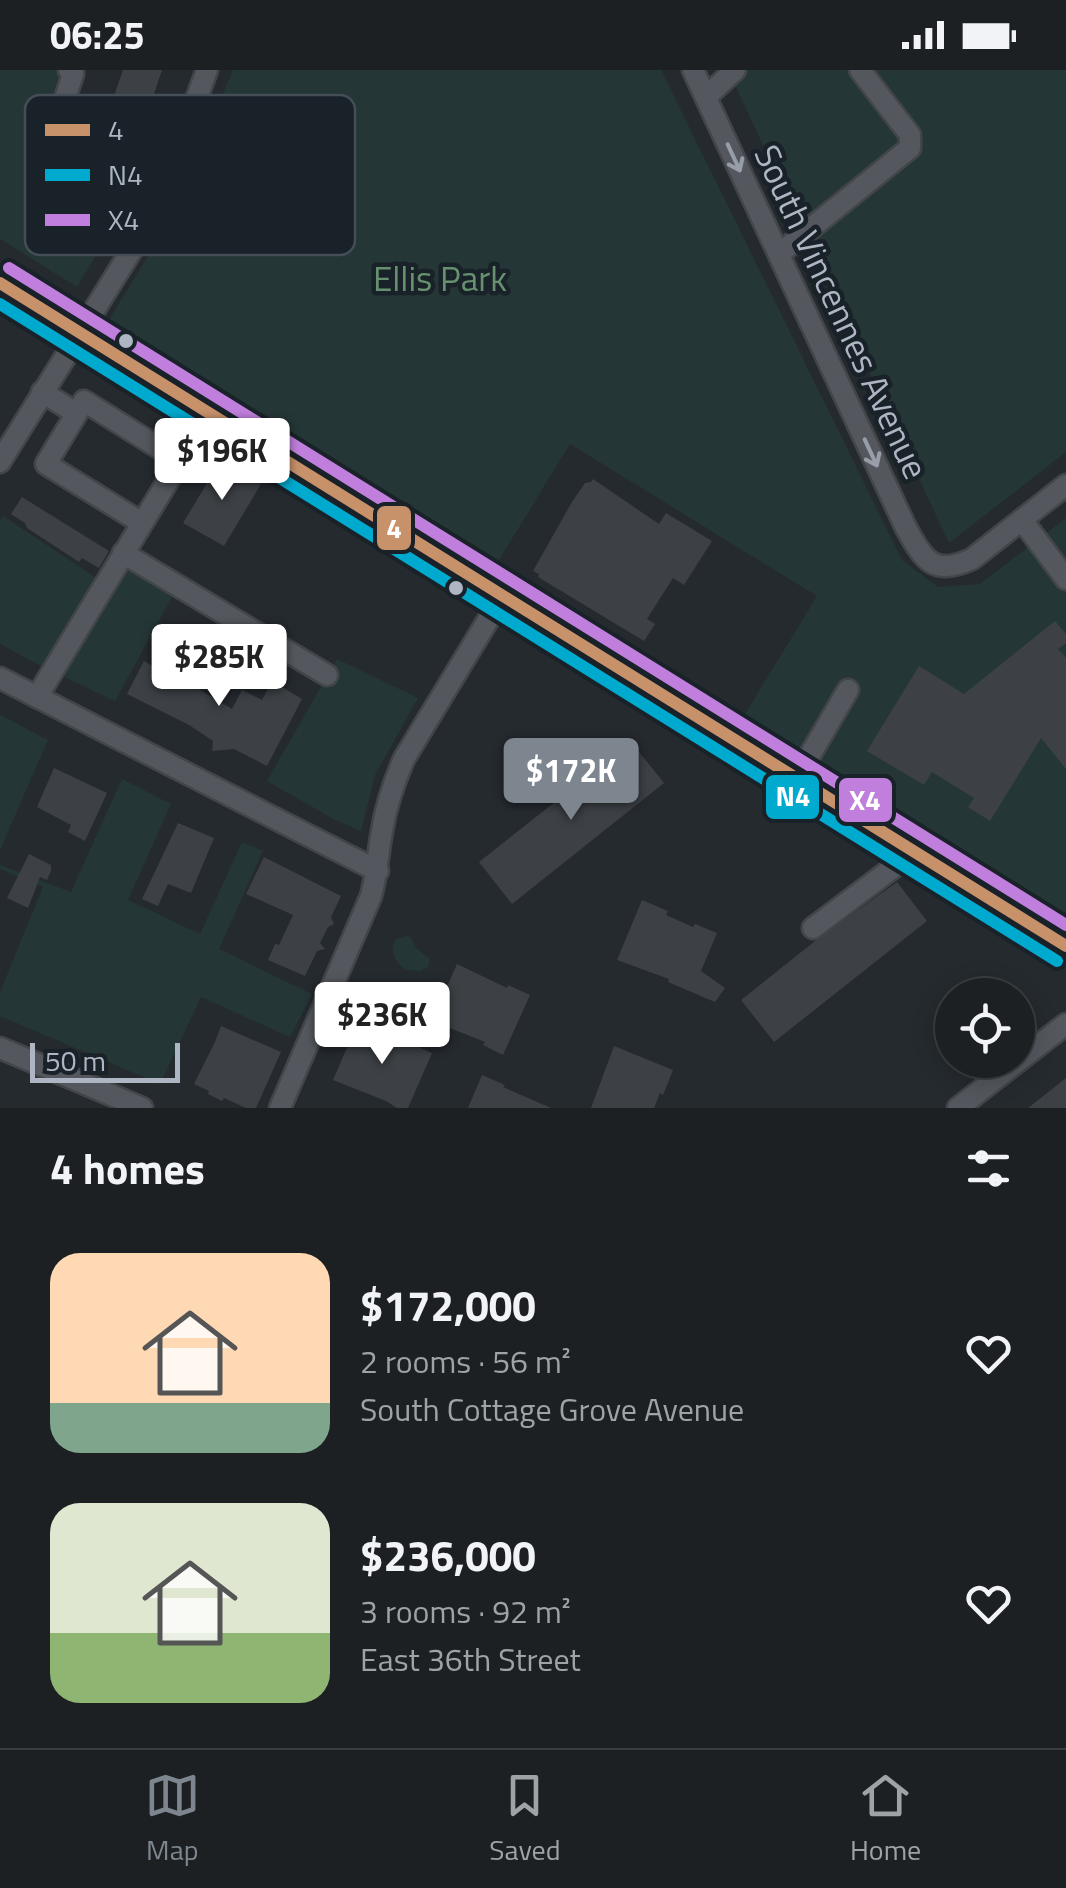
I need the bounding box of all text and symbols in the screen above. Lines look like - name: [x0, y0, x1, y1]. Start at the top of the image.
- text: 06:25: [50, 6, 145, 64]
- legend: [25, 95, 355, 255]
- text: 4: [108, 108, 124, 151]
- street label: South Vincennes Avenue: [741, 136, 943, 488]
- one-way arrow: [726, 143, 745, 173]
- text: N4: [108, 153, 143, 196]
- text: X4: [108, 198, 139, 241]
- park label: Ellis Park: [373, 251, 507, 305]
- unlabelled marker: [116, 331, 136, 351]
- pin: $196K: [152, 418, 292, 503]
- text: $196K: [177, 426, 267, 474]
- one-way arrow: [863, 437, 881, 468]
- line badge: 4: [375, 504, 413, 552]
- text: 4: [386, 506, 402, 549]
- unlabelled marker: [446, 578, 466, 598]
- pin: $285K: [149, 624, 289, 709]
- text: $285K: [174, 632, 264, 680]
- pin: $172K: [501, 738, 641, 823]
- text: $172K: [526, 746, 616, 794]
- line badge: N4: [764, 773, 821, 821]
- text: N4: [775, 774, 811, 817]
- line badge: X4: [837, 776, 894, 824]
- text: X4: [849, 778, 881, 821]
- map controls: [935, 978, 1035, 1078]
- button: locate: [935, 978, 1035, 1078]
- pin: $236K: [312, 982, 452, 1067]
- text: $236K: [337, 990, 427, 1038]
- scale bar: [30, 1038, 180, 1083]
- text: 50 m: [45, 1039, 106, 1082]
- text: 4 homes: [50, 1136, 205, 1200]
- icon: filters: [961, 1141, 1016, 1196]
- text: $172,000: [360, 1273, 536, 1337]
- icon: home: [130, 1293, 250, 1413]
- icon: heart: [961, 1326, 1016, 1381]
- text: 2 rooms · 56 m²: [360, 1337, 571, 1385]
- text: South Cottage Grove Avenue: [360, 1385, 744, 1433]
- text: $236,000: [360, 1523, 536, 1587]
- icon: home: [130, 1543, 250, 1663]
- icon: heart: [961, 1576, 1016, 1631]
- text: 3 rooms · 92 m²: [360, 1587, 571, 1635]
- text: East 36th Street: [360, 1635, 581, 1683]
- tab: Map: [145, 1768, 200, 1871]
- tab: Saved: [489, 1768, 561, 1871]
- tab: Home: [850, 1768, 921, 1871]

